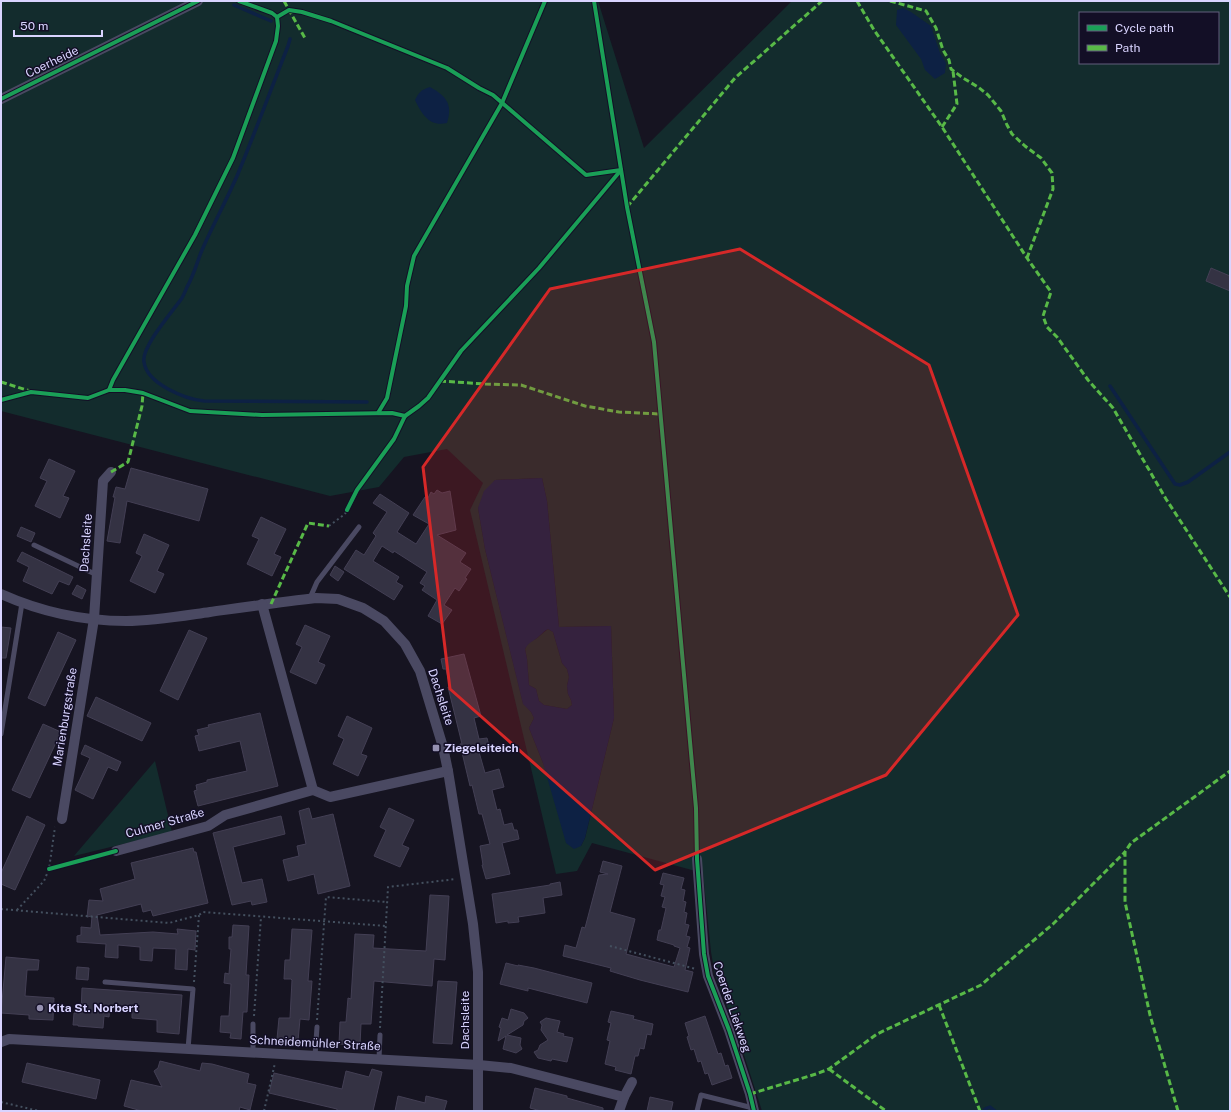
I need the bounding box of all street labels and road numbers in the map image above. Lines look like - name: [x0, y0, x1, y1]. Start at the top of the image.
- street label: Coerheide: [23, 43, 81, 81]
- street label: Dachsleite: [77, 513, 95, 573]
- street label: Marienburgstraße: [50, 666, 80, 768]
- street label: Dachsleite: [425, 667, 457, 727]
- street label: Culmer Straße: [124, 805, 206, 841]
- street label: Coerder Liekweg: [710, 960, 754, 1054]
- street label: Dachsleite: [458, 990, 472, 1049]
- street label: Schneidemühler Straße: [249, 1033, 381, 1053]

